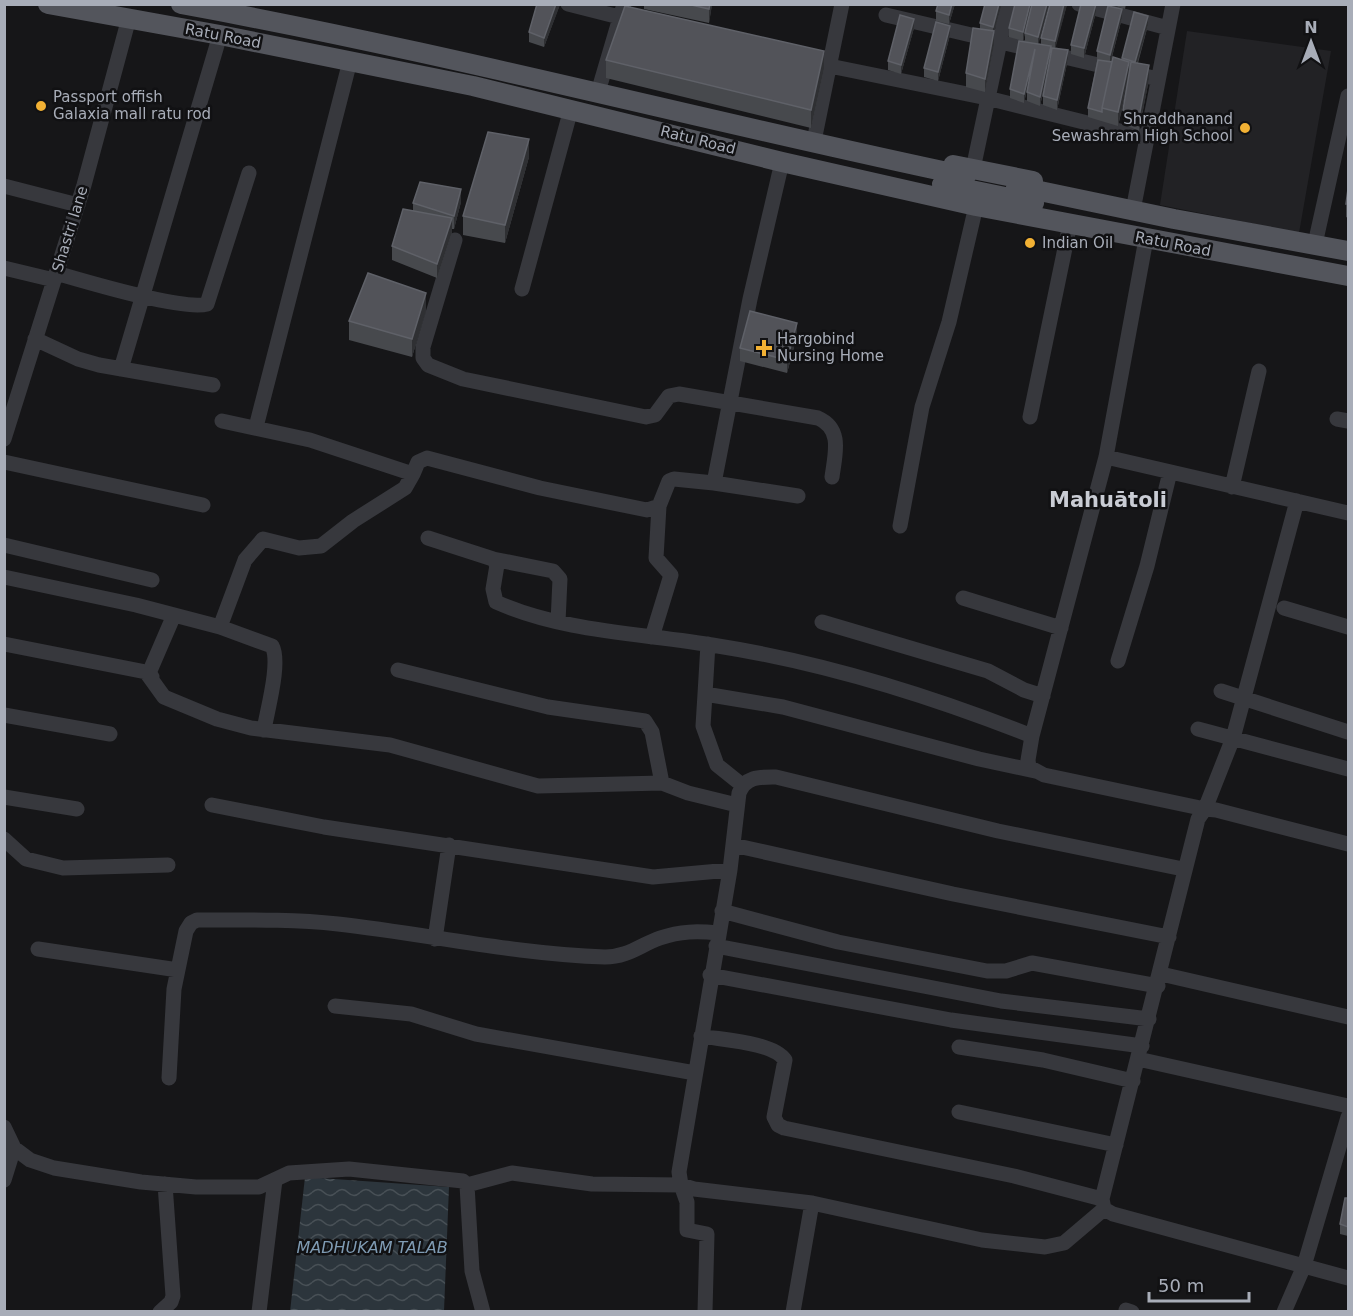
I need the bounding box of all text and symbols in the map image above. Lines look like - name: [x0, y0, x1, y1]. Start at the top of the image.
- north arrow: [1281, 12, 1341, 72]
- text: N: [1304, 18, 1318, 37]
- street label: Ratu Road: [183, 20, 263, 52]
- place label: Passport offish Galaxia mall ratu rod: [53, 88, 211, 123]
- marker: Passport offish Galaxia mall ratu rod: [34, 99, 48, 113]
- place label: Shraddhanand Sewashram High School: [1052, 110, 1233, 145]
- marker: Shraddhanand Sewashram High School: [1238, 121, 1252, 135]
- street label: Ratu Road: [658, 122, 738, 158]
- street label: Shastri lane: [48, 184, 92, 274]
- street label: Ratu Road: [1133, 228, 1213, 260]
- place label: Indian Oil: [1042, 234, 1113, 252]
- marker: Indian Oil: [1023, 236, 1037, 250]
- place label: Hargobind Nursing Home: [777, 330, 884, 365]
- marker: Hargobind Nursing Home: [755, 339, 773, 357]
- district label: Mahuātoli: [1049, 488, 1167, 512]
- water label: MADHUKAM TALAB: [296, 1238, 448, 1257]
- scale bar: [1149, 1265, 1250, 1303]
- text: 50 m: [1158, 1275, 1204, 1296]

